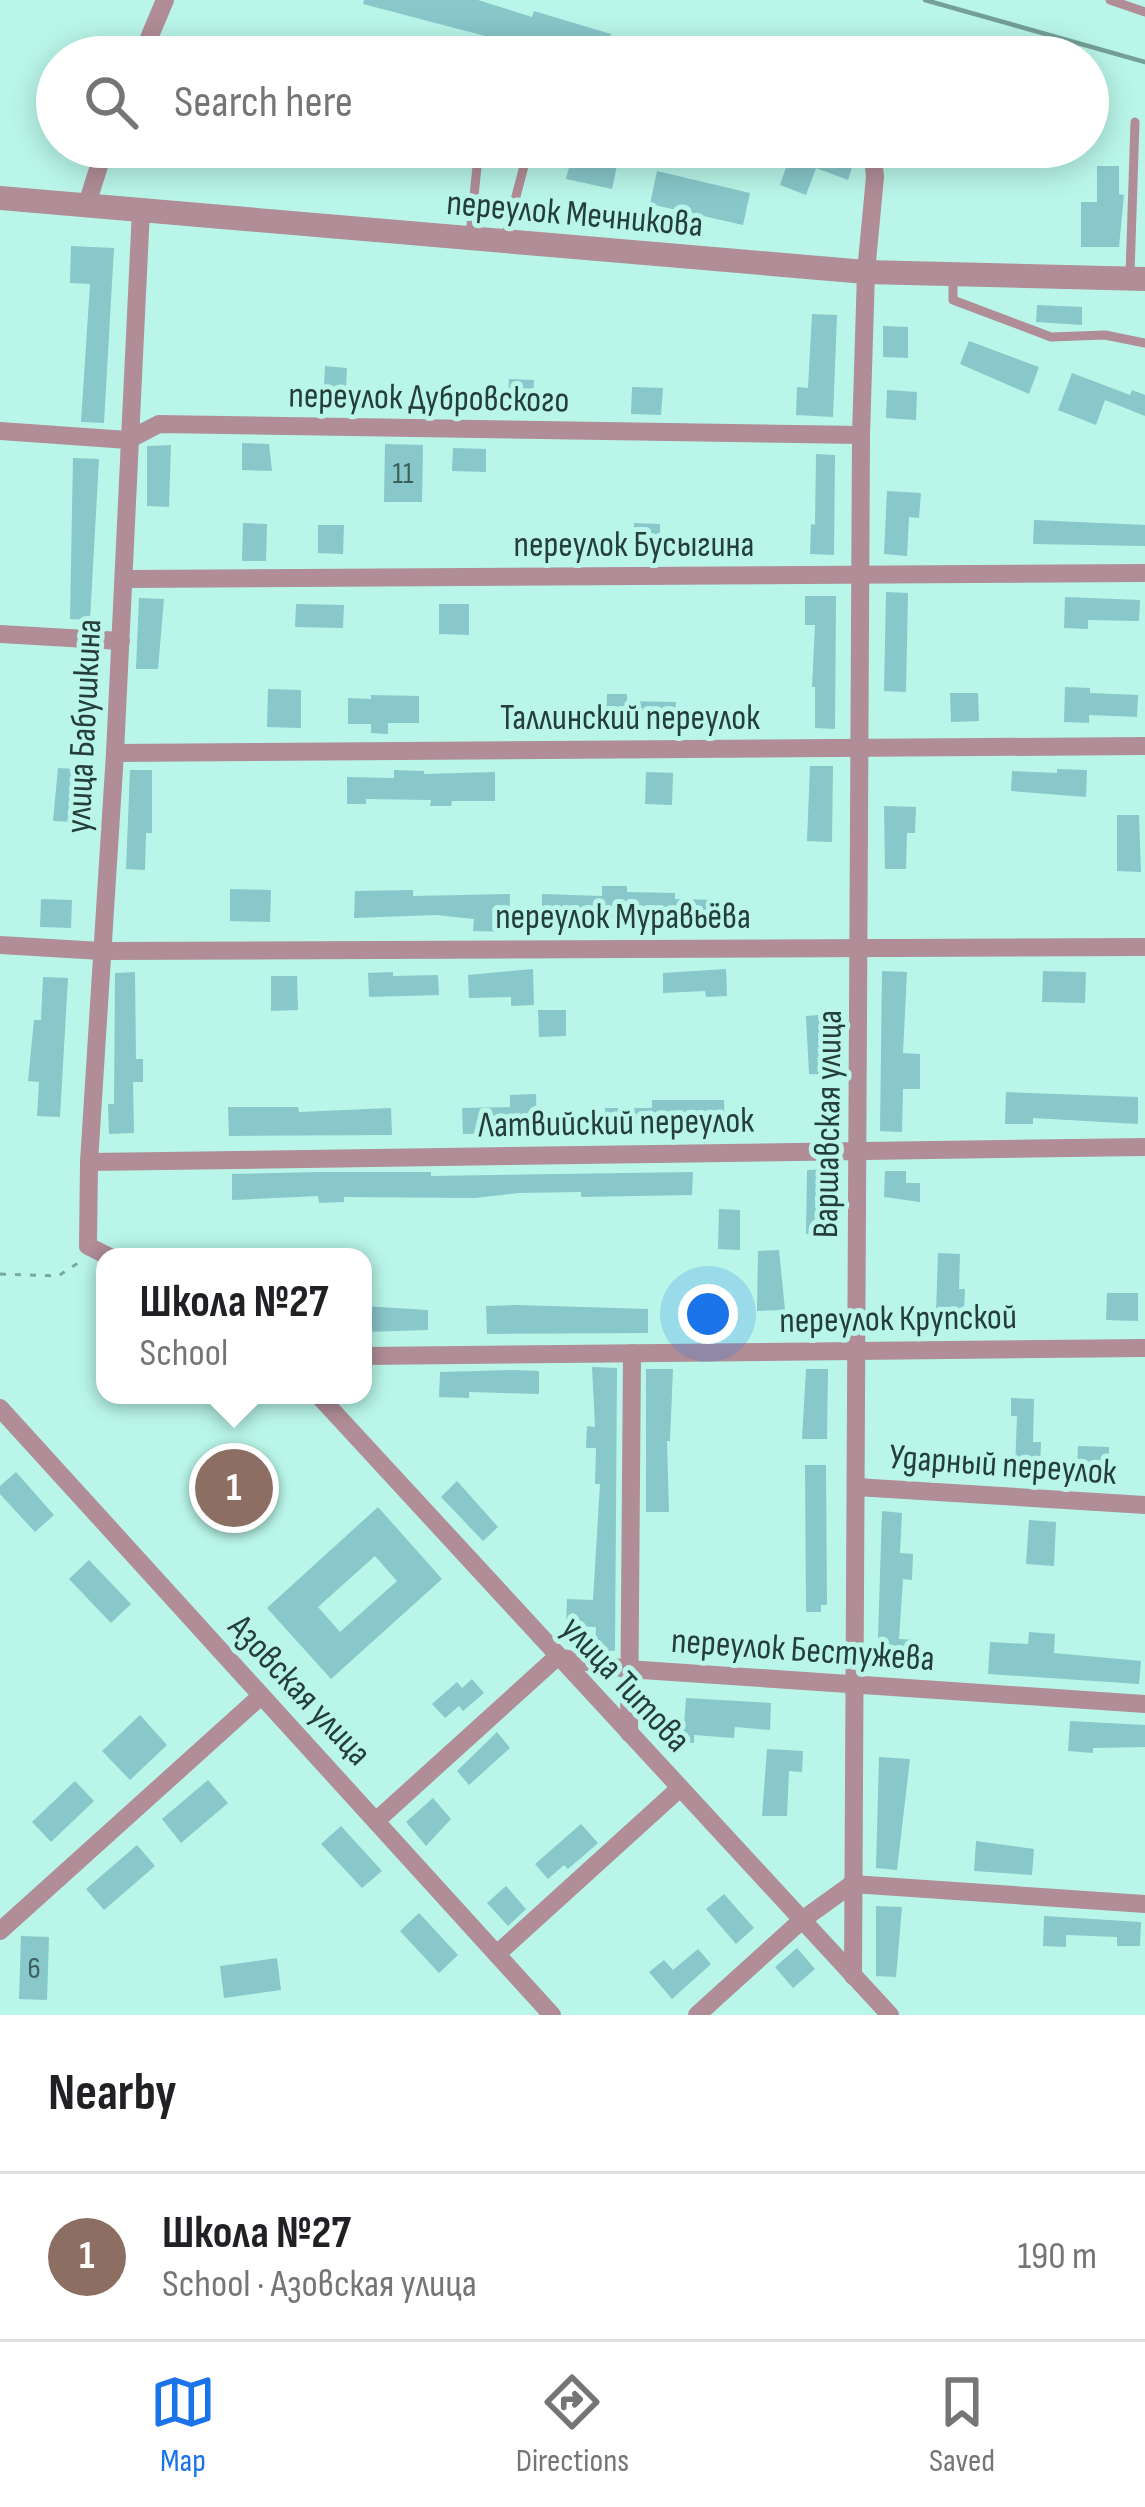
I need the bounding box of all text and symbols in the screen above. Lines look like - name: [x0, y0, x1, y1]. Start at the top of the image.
- search box: [36, 36, 1109, 168]
- icon: search: [78, 69, 144, 135]
- text: Search here: [174, 75, 353, 130]
- street label: переулок Мечникова: [445, 182, 705, 247]
- street label: переулок Дубровского: [288, 375, 570, 422]
- house number: 11: [393, 456, 414, 492]
- street label: переулок Бусыгина: [514, 524, 754, 567]
- street label: улица Бабушкина: [57, 618, 112, 834]
- street label: Таллинский переулок: [500, 697, 760, 740]
- street label: переулок Муравьёва: [495, 896, 751, 939]
- street label: Варшавская улица: [805, 1010, 852, 1239]
- street label: Латвийский переулок: [477, 1100, 755, 1147]
- popup: [96, 1248, 372, 1404]
- text: Школа №27: [140, 1275, 328, 1330]
- your location: [678, 1284, 738, 1344]
- street label: переулок Крупской: [779, 1296, 1017, 1343]
- text: School: [140, 1330, 228, 1377]
- street label: Ударный переулок: [888, 1436, 1118, 1495]
- pin: 1: [195, 1443, 273, 1533]
- street label: Азовская улица: [218, 1606, 380, 1775]
- street label: улица Титова: [552, 1608, 699, 1762]
- street label: переулок Бестужева: [670, 1620, 936, 1681]
- house number: 6: [27, 1951, 41, 1987]
- text: Nearby: [48, 2063, 177, 2124]
- text: Школа №27: [162, 2206, 351, 2261]
- text: 1: [79, 2233, 95, 2280]
- text: 190 m: [1017, 2233, 1097, 2280]
- text: School · Азовская улица: [162, 2261, 477, 2308]
- tab: Map: [150, 2369, 216, 2481]
- tab: Directions: [516, 2369, 629, 2481]
- tab: Saved: [929, 2369, 995, 2481]

